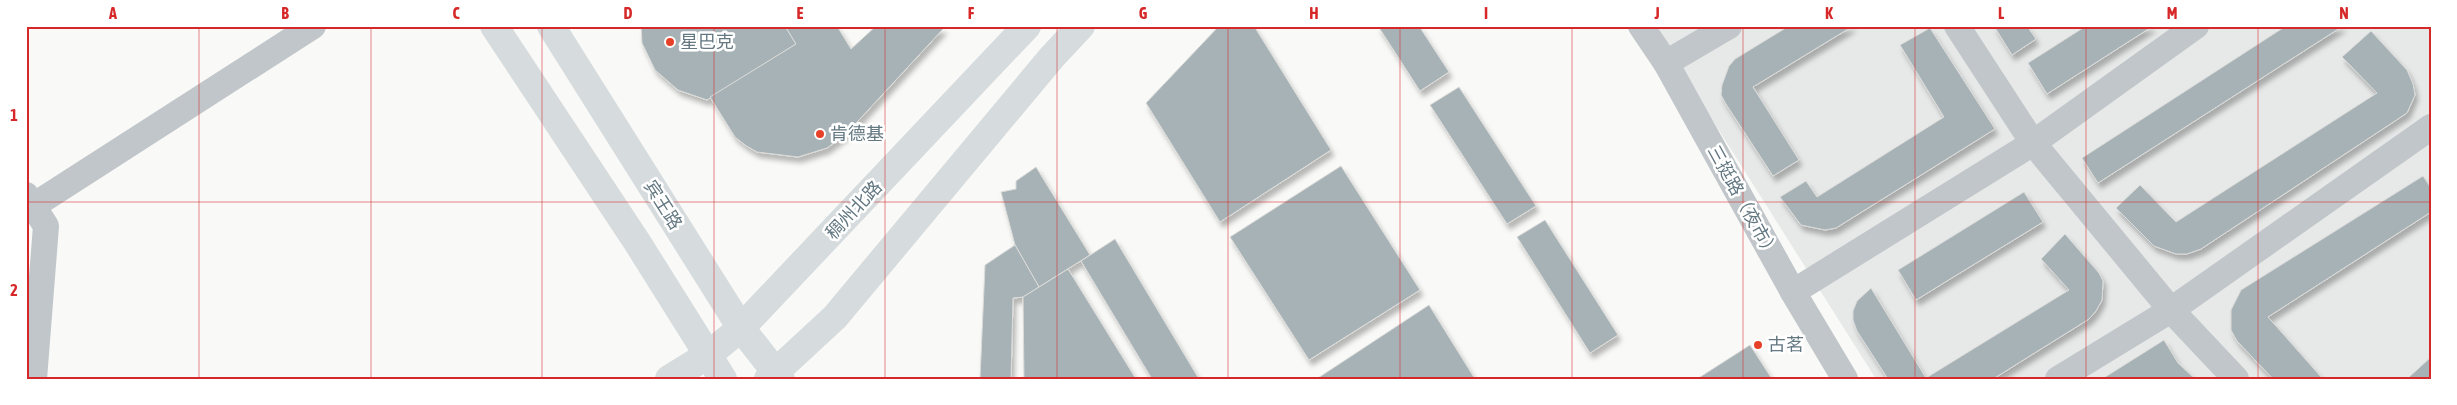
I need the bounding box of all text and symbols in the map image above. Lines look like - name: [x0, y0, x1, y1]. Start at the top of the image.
- text: A: [108, 4, 117, 22]
- text: B: [281, 4, 289, 22]
- text: C: [452, 4, 460, 22]
- text: D: [624, 4, 633, 22]
- text: E: [797, 4, 804, 22]
- text: F: [968, 4, 975, 22]
- text: G: [1139, 4, 1148, 22]
- text: H: [1309, 4, 1319, 22]
- text: I: [1484, 4, 1488, 22]
- text: J: [1653, 4, 1660, 22]
- text: K: [1825, 4, 1833, 22]
- text: L: [1998, 4, 2005, 22]
- text: M: [2167, 4, 2177, 22]
- text: N: [2339, 4, 2349, 22]
- place label: 星巴克: [680, 31, 734, 52]
- marker: 星巴克: [664, 36, 676, 48]
- text: 1: [10, 106, 18, 124]
- place label: 肯德基: [830, 123, 884, 144]
- marker: 肯德基: [814, 128, 826, 140]
- street label: 三挺路（夜市）: [1704, 142, 1783, 262]
- street label: 宾王路: [640, 176, 687, 233]
- street label: 稠州北路: [821, 176, 886, 243]
- text: 2: [10, 281, 18, 299]
- place label: 古茗: [1768, 334, 1804, 355]
- marker: 古茗: [1752, 339, 1764, 351]

